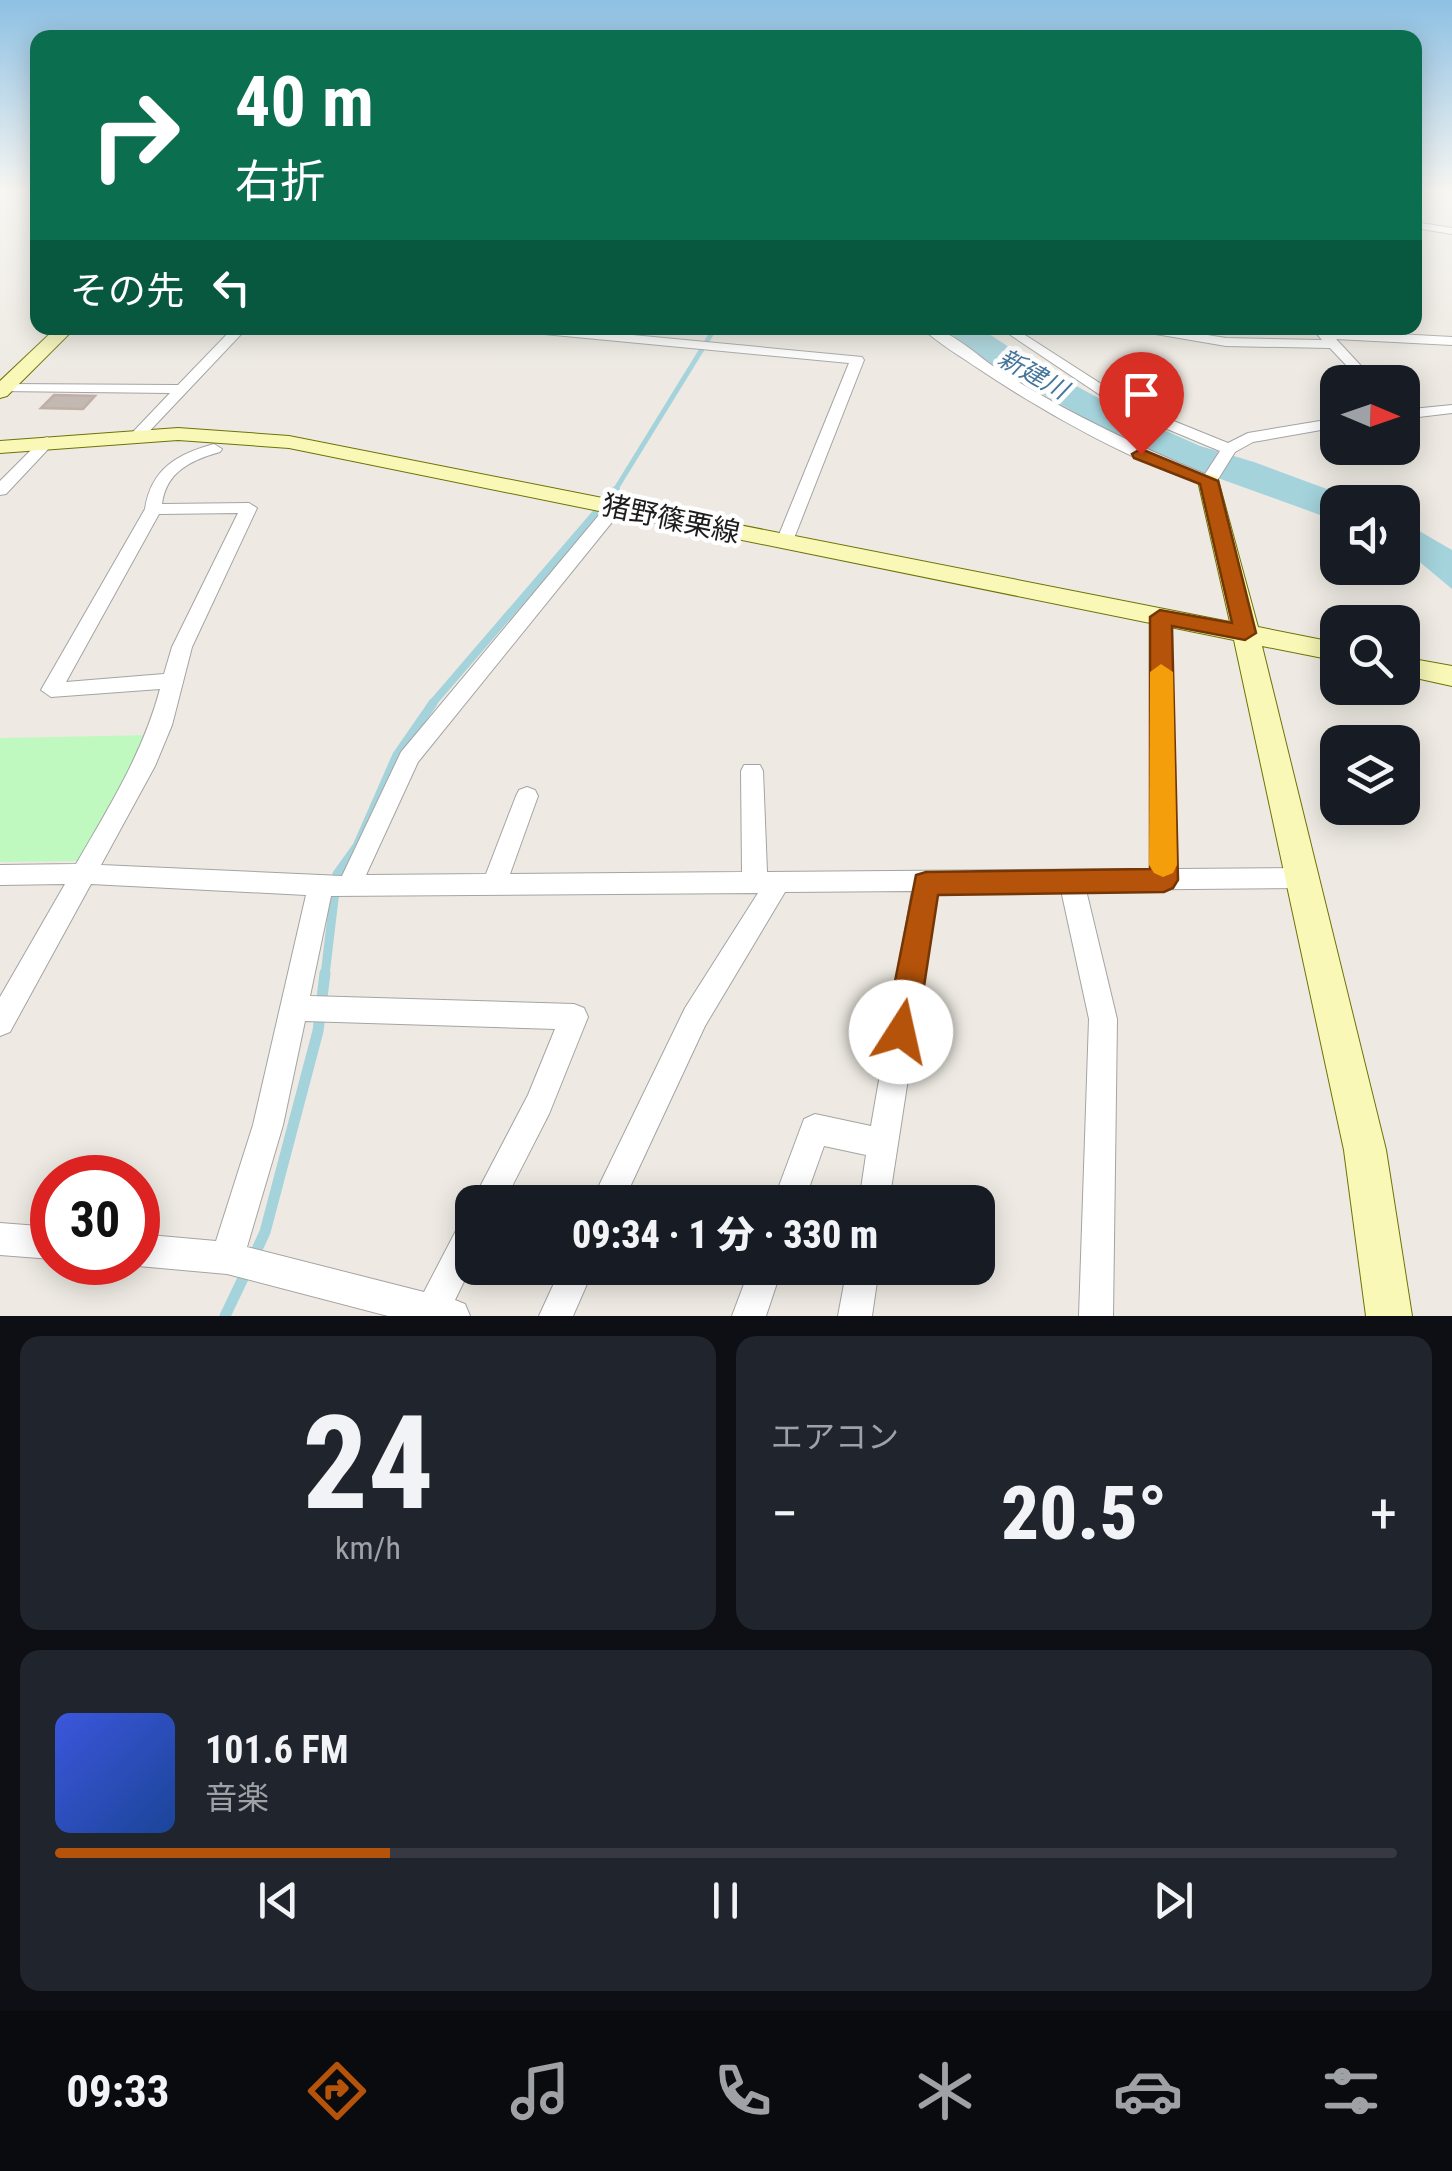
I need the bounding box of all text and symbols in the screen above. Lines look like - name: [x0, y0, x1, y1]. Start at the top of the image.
- text: 40 m: [235, 61, 374, 143]
- icon: right: [70, 70, 200, 200]
- text: 右折: [235, 155, 325, 208]
- icon: left: [204, 260, 259, 315]
- text: その先: [70, 269, 184, 313]
- water label: 新建川: [993, 343, 1075, 406]
- pin: [1099, 352, 1184, 455]
- north arrow: [1320, 365, 1420, 465]
- map controls: [1320, 365, 1420, 825]
- icon: arrive: [1114, 367, 1169, 422]
- button: sound: [1320, 485, 1420, 585]
- street label: 猪野篠栗線: [599, 488, 743, 550]
- button: search: [1320, 605, 1420, 705]
- button: layers: [1320, 725, 1420, 825]
- position arrow: [849, 980, 953, 1084]
- speed limit sign: 30: [30, 1155, 160, 1285]
- text: 09:34 · 1 分 · 330 m: [572, 1213, 878, 1257]
- text: 24: [302, 1387, 434, 1540]
- text: エアコン: [771, 1418, 899, 1456]
- text: 20.5°: [1001, 1469, 1167, 1557]
- text: −: [771, 1482, 799, 1546]
- text: +: [1370, 1482, 1397, 1546]
- text: km/h: [335, 1529, 401, 1567]
- text: 101.6 FM: [205, 1728, 349, 1772]
- text: 音楽: [205, 1779, 269, 1817]
- icon: previous: [251, 1873, 306, 1928]
- icon: pause: [698, 1873, 753, 1928]
- icon: next: [1146, 1873, 1201, 1928]
- icon: directions: [302, 2056, 372, 2126]
- icon: music: [505, 2056, 575, 2126]
- icon: phone: [708, 2056, 778, 2126]
- icon: climate: [910, 2056, 980, 2126]
- icon: car: [1113, 2056, 1183, 2126]
- icon: filters: [1316, 2056, 1386, 2126]
- text: 09:33: [66, 2065, 170, 2118]

